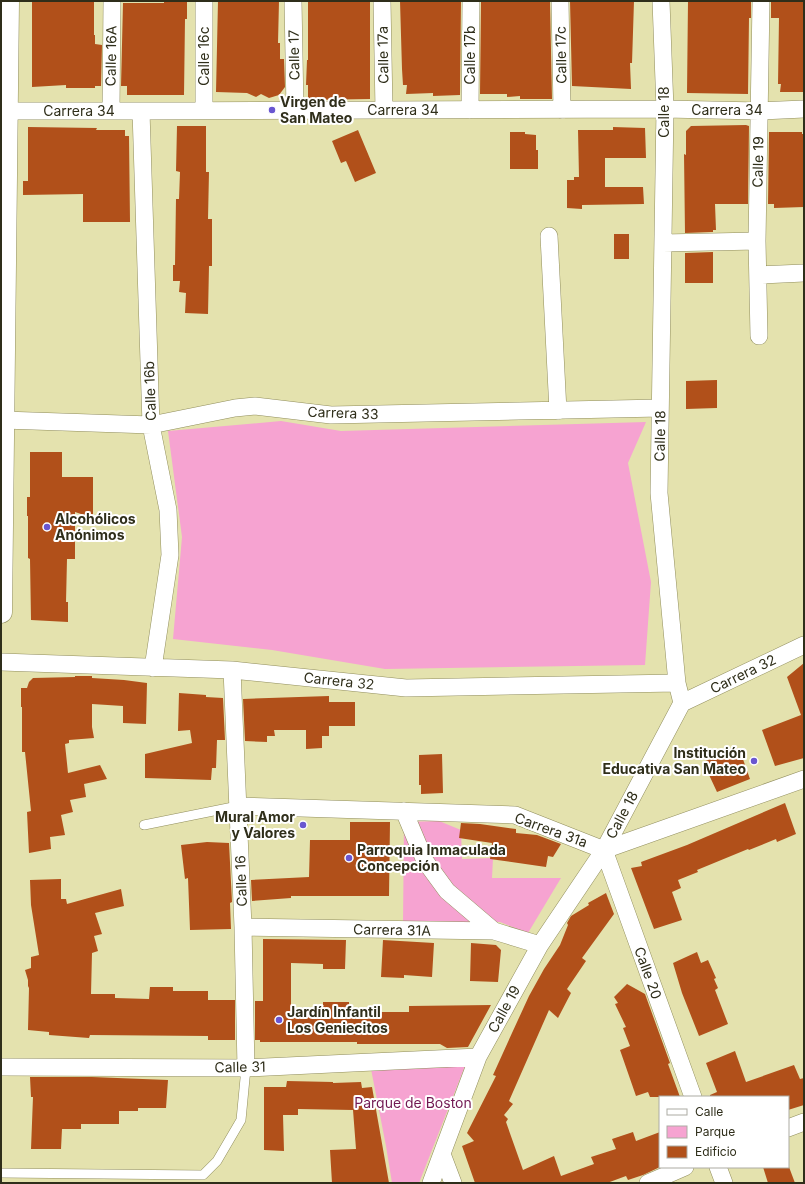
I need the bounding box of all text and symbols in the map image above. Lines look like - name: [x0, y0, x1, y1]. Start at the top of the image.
- street label: Calle 16A: [101, 25, 120, 87]
- street label: Calle 17b: [461, 25, 478, 85]
- street label: Calle 16c: [195, 26, 212, 86]
- street label: Calle 17a: [373, 26, 392, 84]
- street label: Calle 17c: [551, 26, 570, 84]
- street label: Calle 17: [285, 29, 302, 80]
- street label: Calle 18: [655, 86, 672, 138]
- place label: Virgen de San Mateo: [280, 93, 353, 126]
- street label: Carrera 34: [367, 101, 439, 118]
- street label: Carrera 34: [691, 101, 763, 118]
- street label: Carrera 34: [43, 102, 115, 119]
- marker: Virgen de San Mateo: [267, 105, 277, 115]
- street label: Calle 19: [749, 136, 766, 188]
- street label: Calle 16b: [140, 361, 159, 421]
- street label: Carrera 33: [307, 403, 379, 422]
- street label: Calle 18: [651, 410, 668, 462]
- place label: Alcohólicos Anónimos: [55, 510, 136, 543]
- marker: Alcohólicos Anónimos: [42, 522, 52, 532]
- street label: Carrera 32: [707, 650, 778, 697]
- street label: Carrera 32: [303, 668, 375, 693]
- place label: Institución Educativa San Mateo: [602, 744, 746, 777]
- marker: Institución Educativa San Mateo: [749, 756, 759, 766]
- street label: Calle 18: [602, 788, 641, 841]
- place label: Mural Amor y Valores: [215, 808, 295, 841]
- street label: Carrera 31a: [513, 809, 590, 851]
- marker: Mural Amor y Valores: [298, 820, 308, 830]
- place label: Parroquia Inmaculada Concepción: [357, 841, 506, 874]
- marker: Parroquia Inmaculada Concepción: [344, 853, 354, 863]
- street label: Calle 16: [231, 855, 250, 907]
- street label: Carrera 31A: [353, 920, 431, 939]
- street label: Calle 20: [631, 944, 666, 1001]
- street label: Calle 19: [484, 982, 523, 1035]
- place label: Jardín Infantil Los Geniecitos: [287, 1003, 388, 1036]
- marker: Jardín Infantil Los Geniecitos: [274, 1015, 284, 1025]
- street label: Calle 31: [214, 1058, 266, 1075]
- park label: Parque de Boston: [354, 1094, 472, 1111]
- legend: [659, 1096, 789, 1168]
- text: Calle: [695, 1104, 723, 1119]
- text: Parque: [695, 1124, 735, 1139]
- text: Edificio: [695, 1144, 737, 1159]

